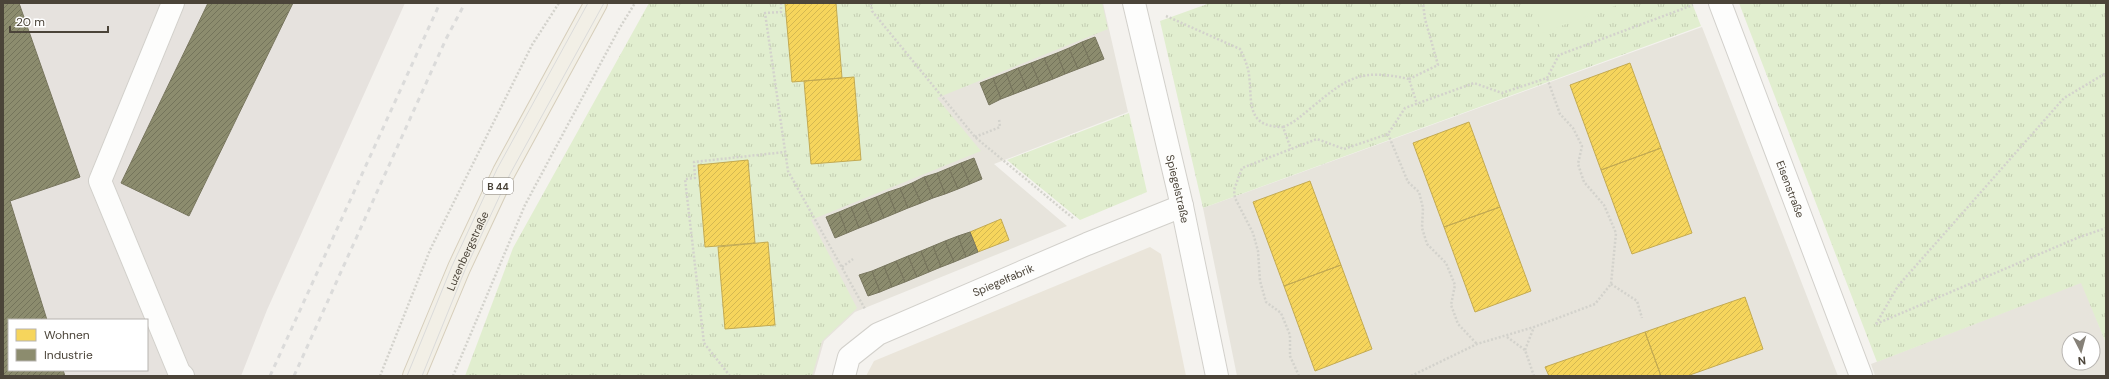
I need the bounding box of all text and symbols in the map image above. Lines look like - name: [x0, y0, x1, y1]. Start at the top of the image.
- scale bar: [10, 8, 108, 34]
- text: 20 m: [16, 14, 45, 30]
- street label: Spiegelstraße: [1163, 153, 1192, 224]
- street label: Eisenstraße: [1773, 159, 1808, 220]
- road number: B 44: [483, 178, 513, 194]
- street label: Luzenbergstraße: [443, 209, 492, 293]
- street label: Spiegelfabrik: [970, 261, 1036, 299]
- legend: [8, 319, 148, 371]
- text: Wohnen: [44, 327, 90, 343]
- north arrow: [2061, 331, 2101, 371]
- text: Industrie: [44, 347, 93, 363]
- text: N: [2077, 354, 2087, 368]

